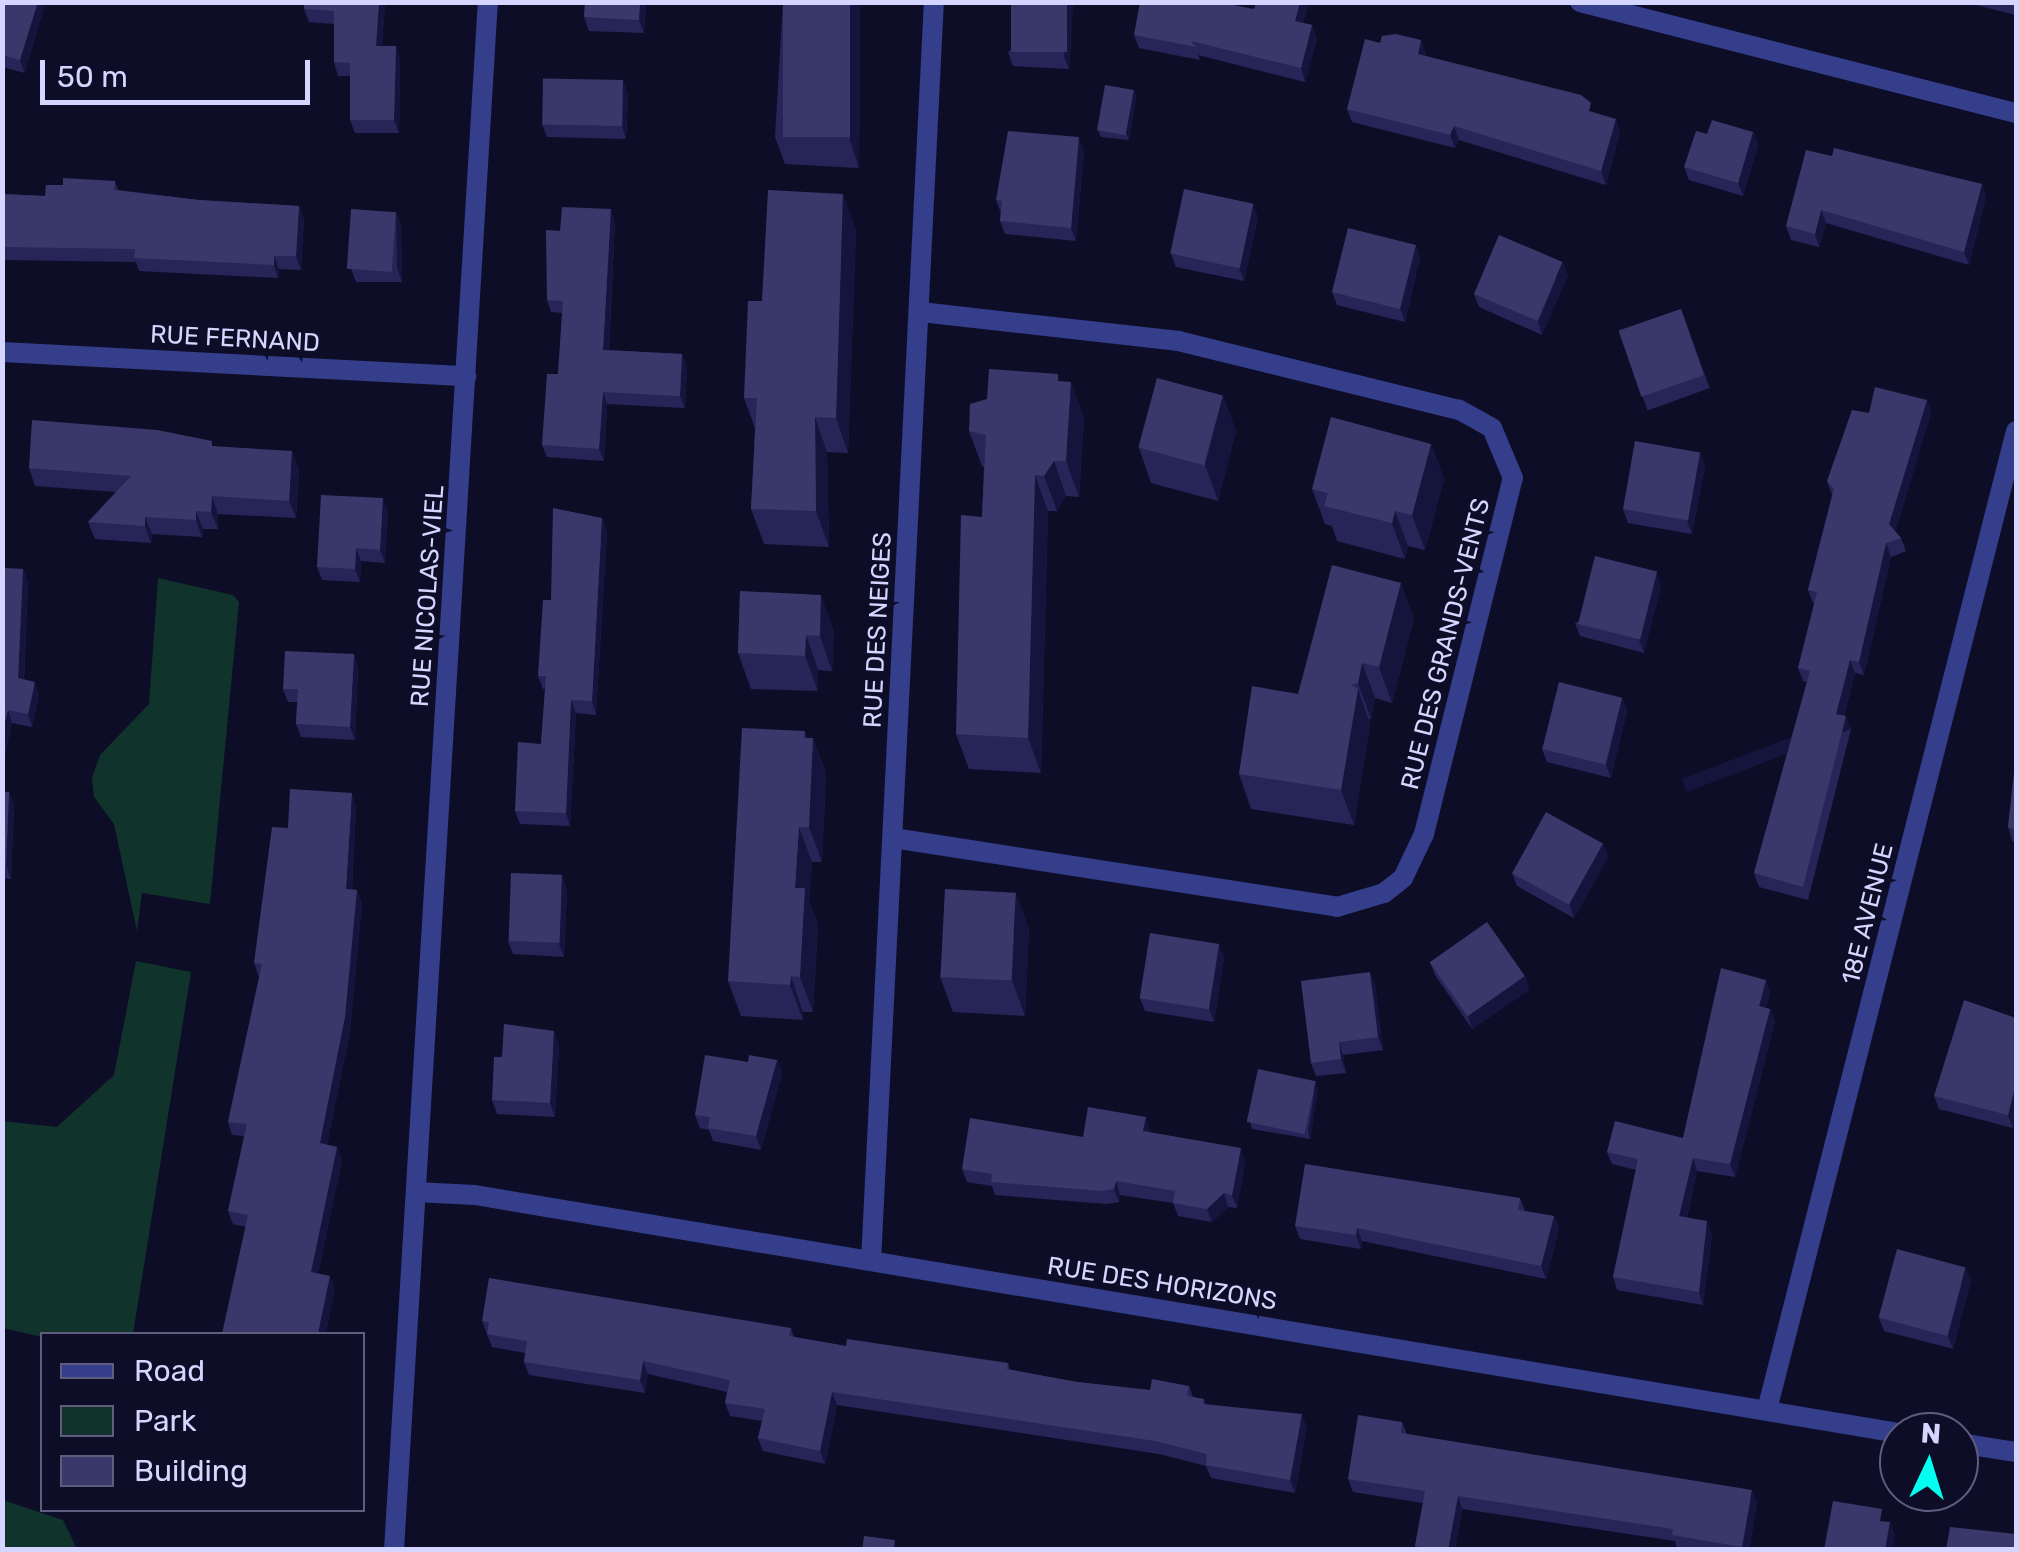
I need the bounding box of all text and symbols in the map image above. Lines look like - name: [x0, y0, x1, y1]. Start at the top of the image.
- scale bar: [45, 40, 315, 102]
- text: 50 m: [57, 59, 128, 95]
- street label: RUE FERNAND: [149, 320, 321, 358]
- street label: RUE NICOLAS-VIEL: [405, 484, 451, 708]
- street label: RUE DES GRANDS-VENTS: [1395, 495, 1497, 793]
- street label: RUE DES NEIGES: [858, 531, 898, 729]
- street label: 18E AVENUE: [1836, 840, 1900, 988]
- street label: RUE DES HORIZONS: [1045, 1251, 1279, 1317]
- legend: [40, 1332, 365, 1512]
- text: Road: [134, 1353, 205, 1389]
- text: Park: [134, 1403, 196, 1439]
- north arrow: [1879, 1412, 1979, 1512]
- text: N: [1920, 1416, 1942, 1451]
- text: Building: [134, 1453, 248, 1489]

